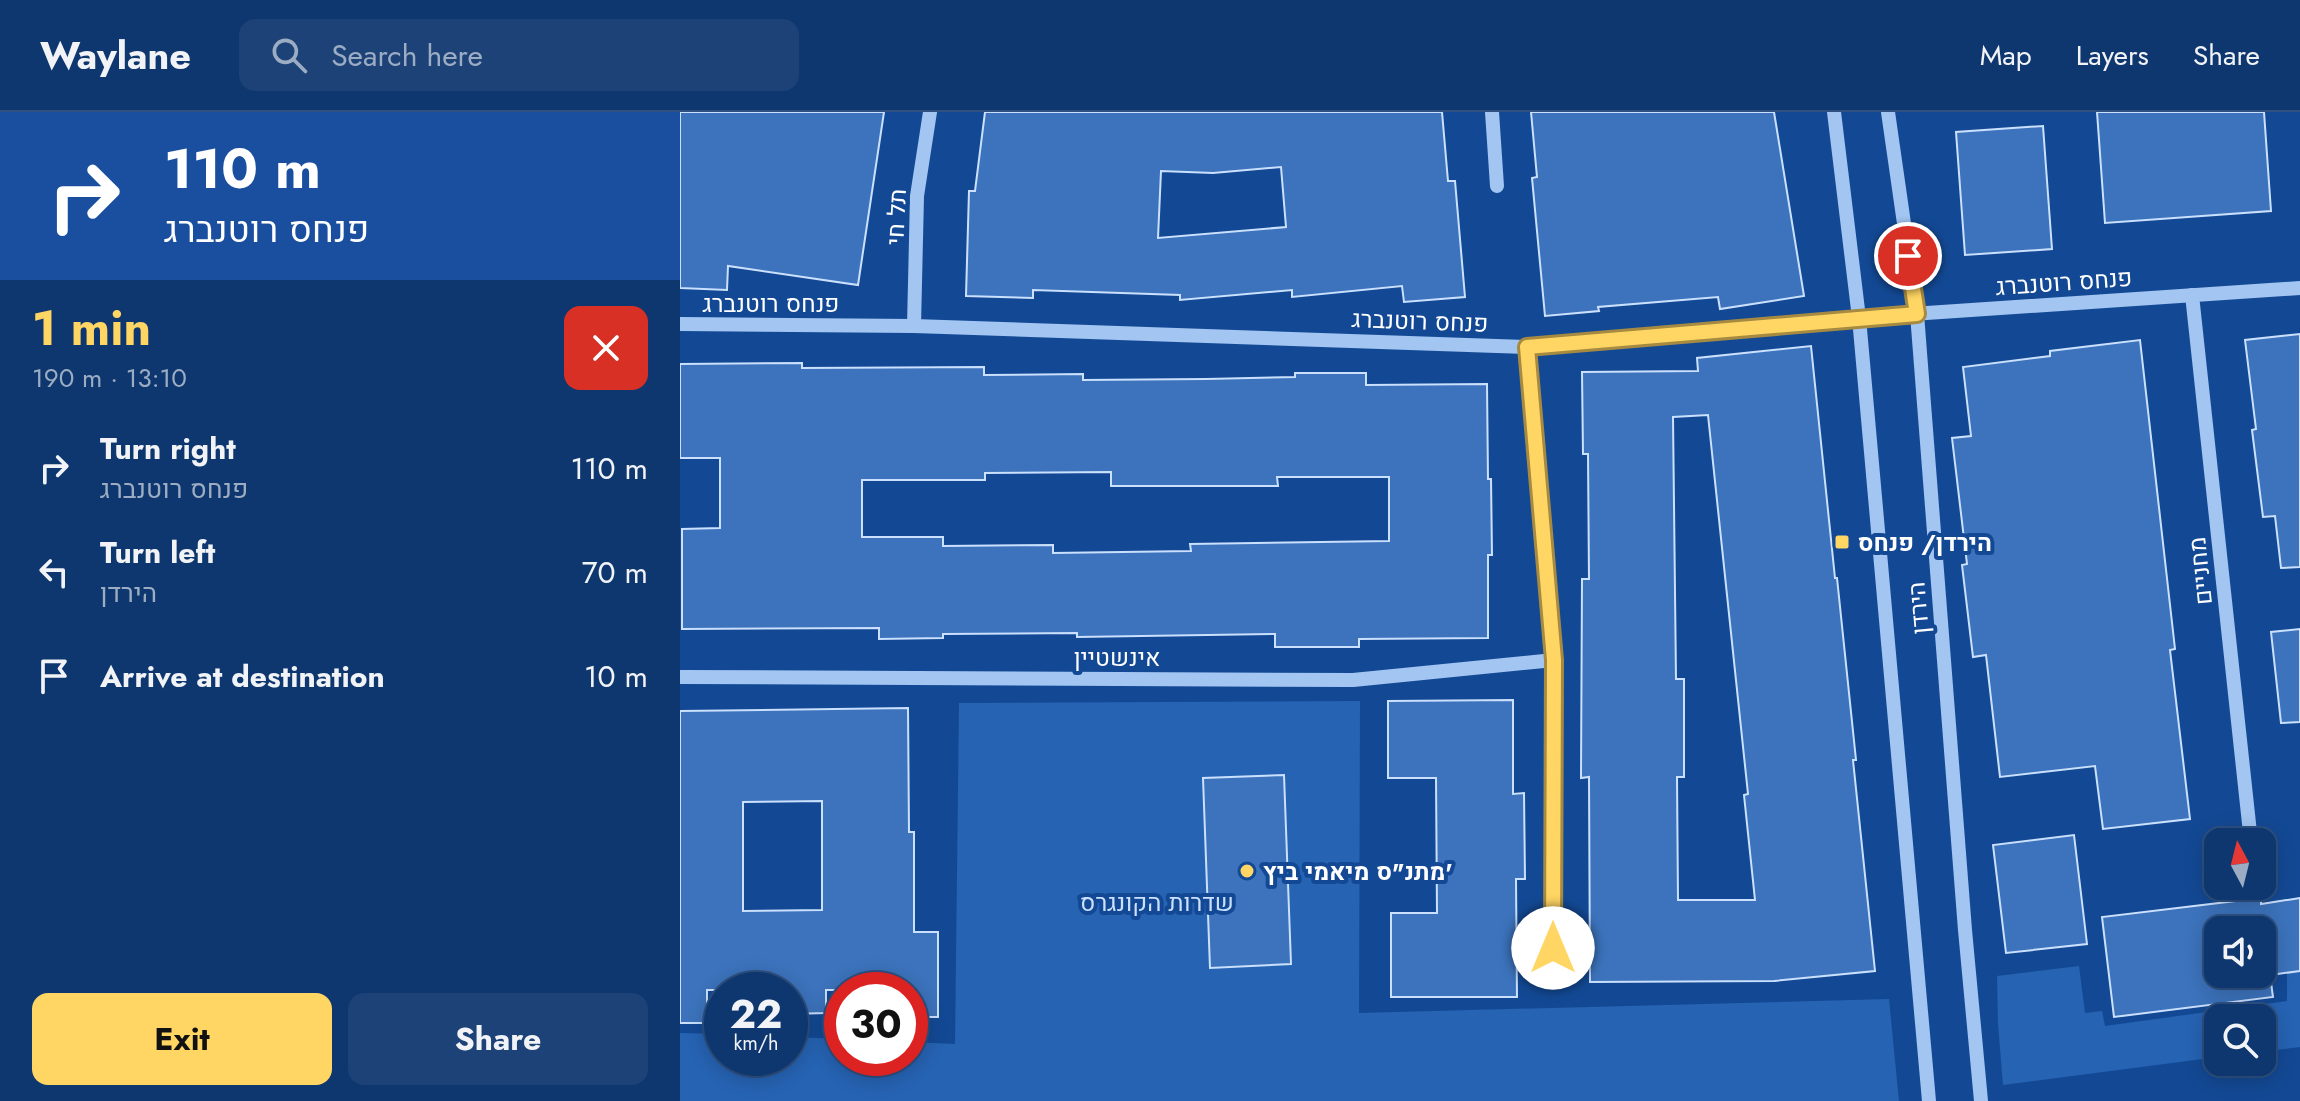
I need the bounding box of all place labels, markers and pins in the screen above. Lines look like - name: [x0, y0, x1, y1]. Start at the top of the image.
- pin: [1874, 222, 1942, 290]
- place label: הירדן/ פנחס: [1858, 525, 1992, 560]
- marker: הירדן/ פנחס: [1833, 533, 1851, 551]
- place label: מתנ"ס מיאמי ביץ': [1263, 854, 1453, 889]
- marker: מתנ"ס מיאמי ביץ': [1238, 862, 1256, 880]

